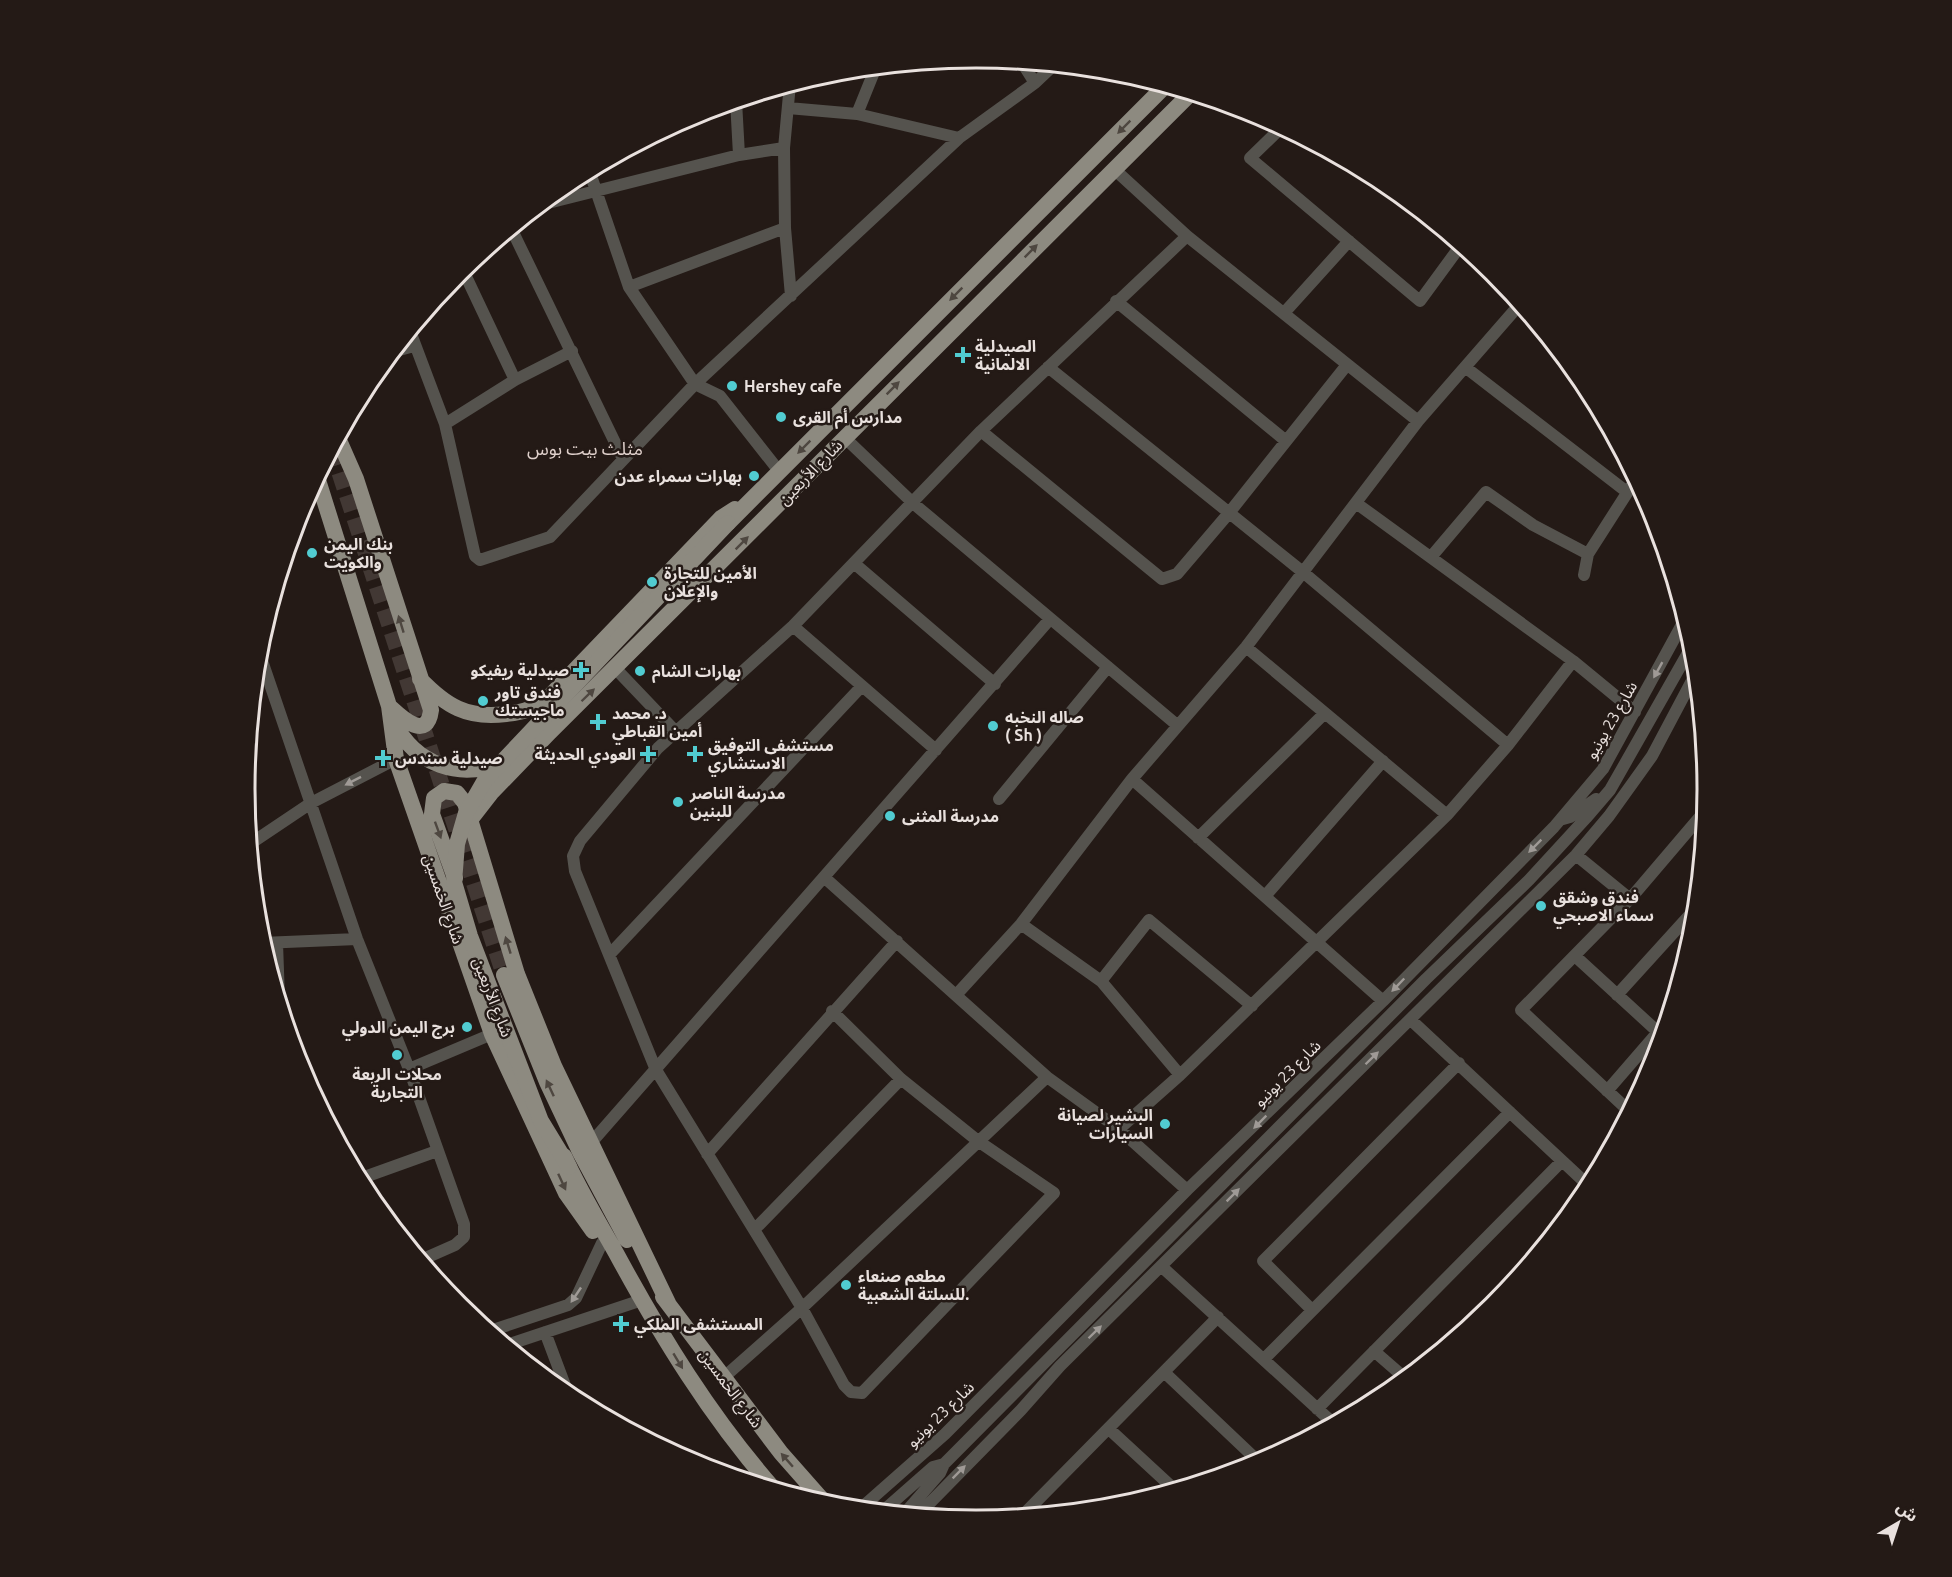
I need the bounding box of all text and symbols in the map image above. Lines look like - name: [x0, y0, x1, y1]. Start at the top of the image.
- one-way arrow: [1118, 119, 1132, 133]
- one-way arrow: [1024, 244, 1039, 258]
- one-way arrow: [949, 287, 964, 301]
- place label: الصيدلية الالمانية: [975, 337, 1036, 374]
- marker: الصيدلية الالمانية: [956, 348, 970, 362]
- place label: Hershey cafe: [744, 377, 842, 395]
- marker: Hershey cafe: [725, 379, 739, 393]
- one-way arrow: [885, 382, 899, 396]
- place label: مدارس أم القرى: [793, 408, 902, 429]
- marker: مدارس أم القرى: [774, 410, 788, 424]
- street label: شارع الأربعين: [774, 436, 848, 511]
- district label: مثلث بيت بوس: [527, 438, 643, 460]
- one-way arrow: [797, 439, 811, 453]
- place label: بهارات سمراء عدن: [614, 467, 742, 486]
- marker: بهارات سمراء عدن: [747, 469, 761, 483]
- place label: بنك اليمن والكويت: [324, 535, 393, 572]
- one-way arrow: [734, 536, 748, 550]
- marker: بنك اليمن والكويت: [305, 546, 319, 560]
- place label: الأمين للتجارة والإعلان: [664, 564, 757, 603]
- marker: الأمين للتجارة والإعلان: [645, 575, 659, 589]
- one-way arrow: [396, 615, 405, 633]
- place label: صيدلية ريفيكو: [470, 661, 569, 680]
- place label: بهارات الشام: [652, 662, 741, 683]
- one-way arrow: [1653, 662, 1663, 679]
- marker: صيدلية ريفيكو: [574, 663, 588, 677]
- marker: بهارات الشام: [633, 664, 647, 678]
- street label: شارع 23 يونيو: [1582, 678, 1644, 764]
- place label: فندق تاور ماجيستك: [494, 683, 564, 720]
- one-way arrow: [581, 688, 595, 702]
- marker: فندق تاور ماجيستك: [476, 694, 490, 708]
- place label: د. محمد أمين القباطي: [612, 704, 702, 745]
- place label: صاله النخبه ( Sh ): [1005, 708, 1084, 745]
- marker: د. محمد أمين القباطي: [589, 713, 607, 731]
- marker: صاله النخبه ( Sh ): [986, 719, 1000, 733]
- place label: مستشفى التوفيق الاستشاري: [708, 736, 834, 777]
- place label: العودي الحديثة: [535, 745, 636, 768]
- marker: مستشفى التوفيق الاستشاري: [686, 745, 704, 763]
- marker: العودي الحديثة: [641, 747, 655, 761]
- place label: صيدلية سندس: [395, 749, 503, 768]
- marker: صيدلية سندس: [376, 751, 390, 765]
- one-way arrow: [345, 776, 362, 785]
- place label: مدرسة الناصر للبنين: [689, 784, 786, 821]
- marker: مدرسة الناصر للبنين: [671, 795, 685, 809]
- place label: مدرسة المثنى: [902, 807, 999, 826]
- marker: مدرسة المثنى: [883, 809, 897, 823]
- one-way arrow: [433, 821, 443, 839]
- one-way arrow: [1528, 839, 1542, 854]
- street label: شارع الخمسين: [416, 852, 468, 947]
- place label: فندق وشقق سماء الاصبحي: [1553, 888, 1654, 929]
- marker: فندق وشقق سماء الاصبحي: [1534, 899, 1548, 913]
- one-way arrow: [503, 936, 512, 954]
- street label: شارع الأربعين: [466, 955, 516, 1041]
- one-way arrow: [1392, 978, 1406, 992]
- place label: برج اليمن الدولي: [342, 1018, 455, 1041]
- marker: برج اليمن الدولي: [460, 1020, 474, 1034]
- street label: شارع 23 يونيو: [1250, 1036, 1327, 1113]
- marker: محلات الربعة التجارية: [390, 1048, 404, 1062]
- one-way arrow: [1365, 1051, 1380, 1065]
- place label: محلات الربعة التجارية: [352, 1065, 442, 1102]
- one-way arrow: [545, 1079, 554, 1096]
- place label: البشير لصيانة السيارات: [1057, 1106, 1153, 1143]
- one-way arrow: [1253, 1115, 1267, 1129]
- marker: البشير لصيانة السيارات: [1158, 1117, 1172, 1131]
- one-way arrow: [557, 1174, 566, 1191]
- one-way arrow: [1226, 1188, 1240, 1202]
- place label: مطعم صنعاء للسلتة الشعبية.: [858, 1267, 969, 1304]
- marker: مطعم صنعاء للسلتة الشعبية.: [839, 1278, 853, 1292]
- one-way arrow: [570, 1286, 582, 1302]
- marker: المستشفى الملكي: [612, 1315, 630, 1333]
- place label: المستشفى الملكي: [634, 1315, 763, 1338]
- one-way arrow: [1087, 1325, 1101, 1339]
- street label: شارع الخمسين: [692, 1345, 766, 1433]
- one-way arrow: [673, 1353, 684, 1369]
- street label: شارع 23 يونيو: [903, 1377, 980, 1453]
- one-way arrow: [781, 1453, 794, 1468]
- one-way arrow: [952, 1464, 966, 1479]
- north arrow: [1868, 1493, 1928, 1553]
- text: ش: [1893, 1497, 1922, 1526]

